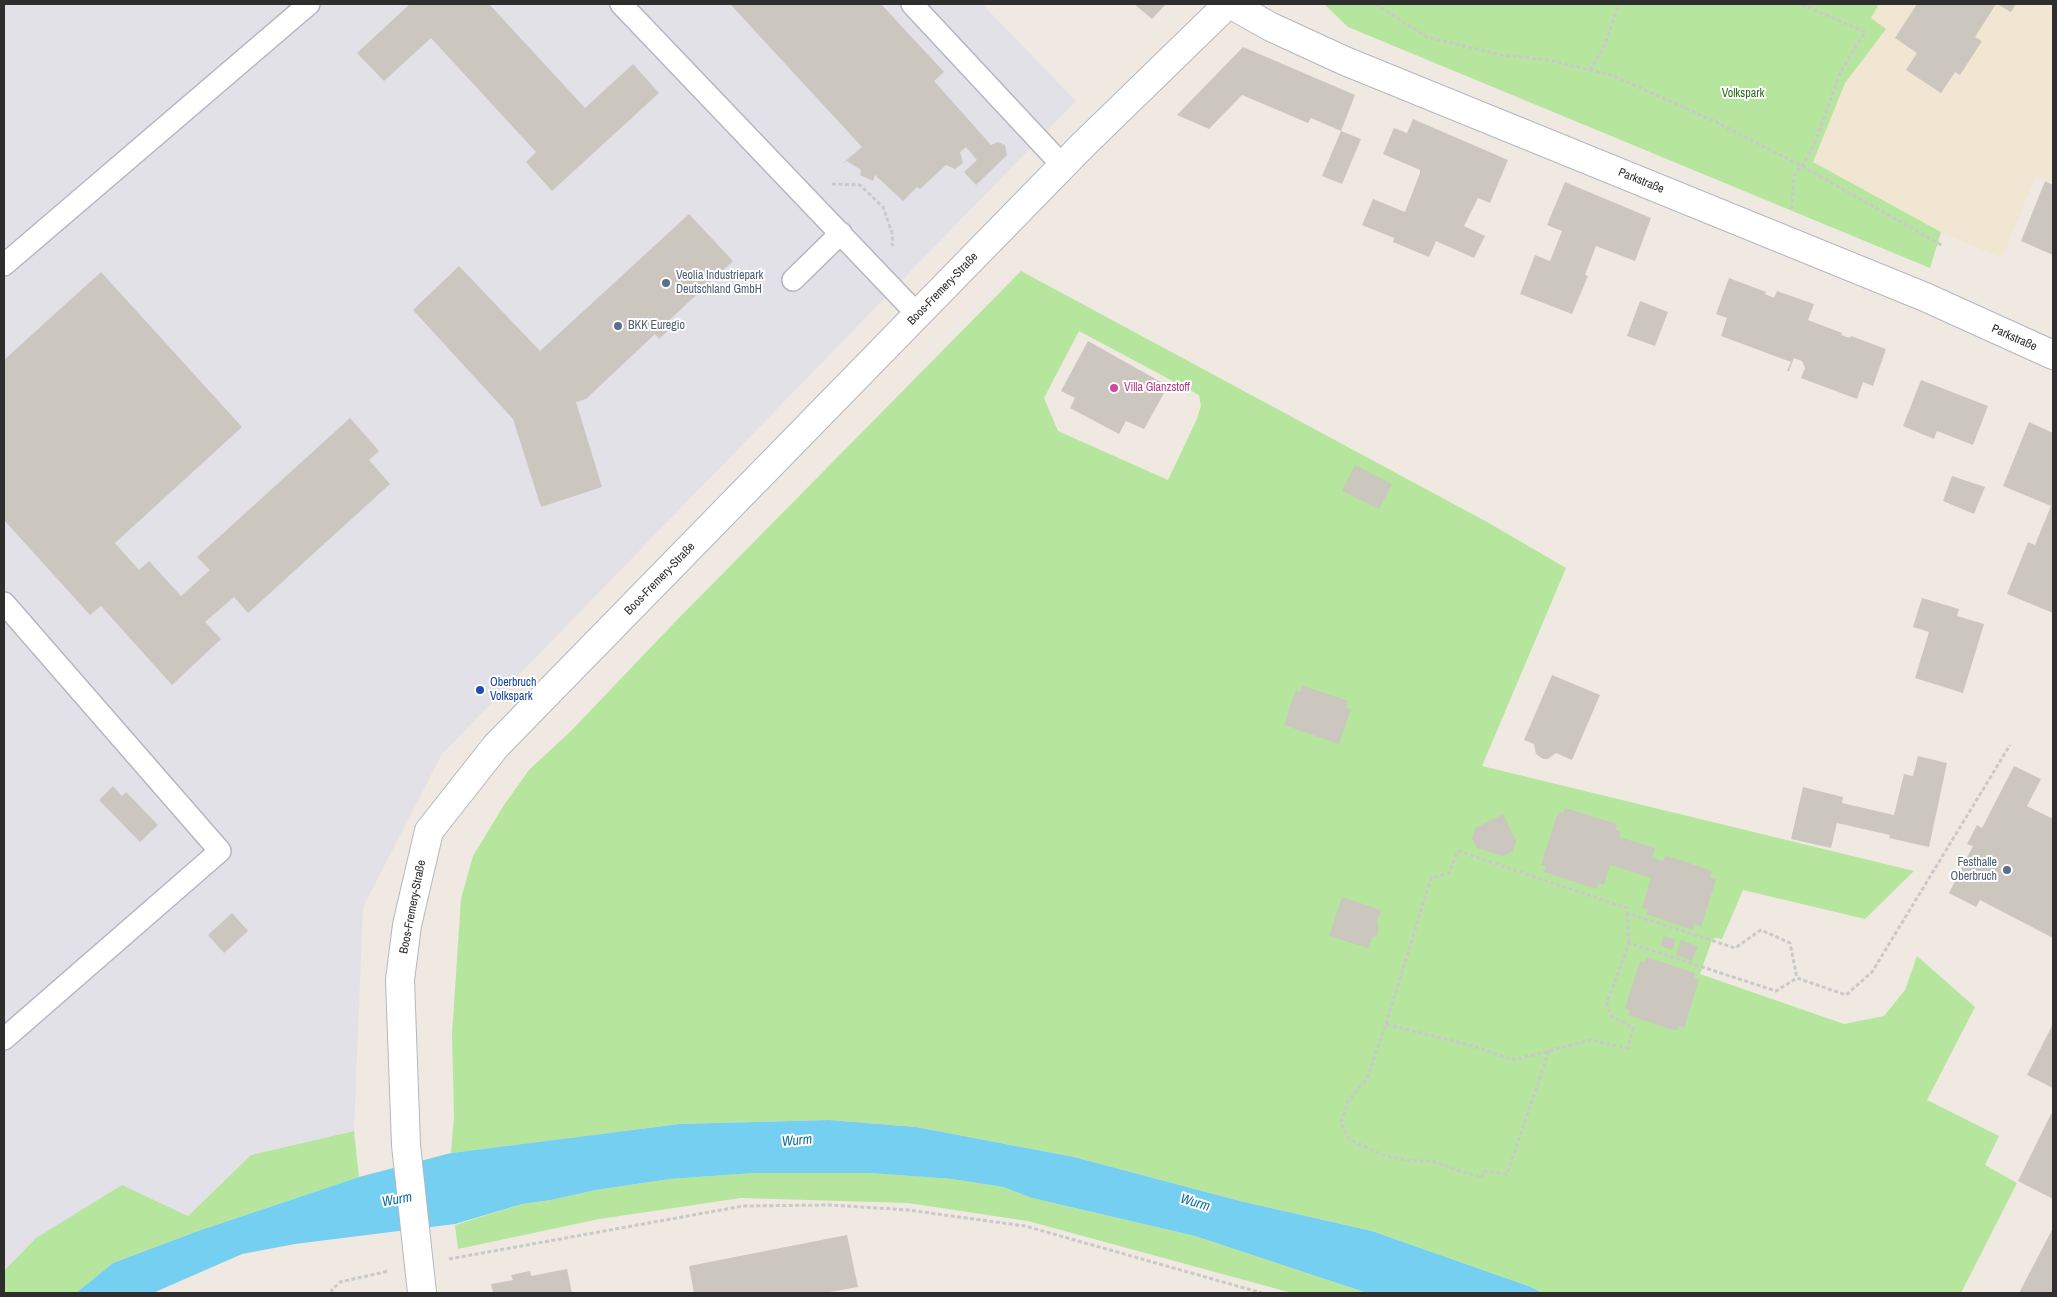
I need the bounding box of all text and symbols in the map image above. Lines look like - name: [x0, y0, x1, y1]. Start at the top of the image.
- park label: Volkspark: [1722, 87, 1764, 101]
- street label: Parkstraße: [1616, 165, 1666, 197]
- street label: Boos-Fremery-Straße: [905, 250, 981, 328]
- place label: Veolia Industriepark Deutschland GmbH: [676, 269, 764, 297]
- marker: Veolia Industriepark Deutschland GmbH: [660, 277, 672, 289]
- place label: BKK Euregio: [628, 319, 685, 333]
- marker: BKK Euregio: [612, 320, 624, 332]
- street label: Parkstraße: [1989, 322, 2039, 354]
- place label: Villa Glanzstoff: [1124, 381, 1190, 395]
- marker: Villa Glanzstoff: [1108, 382, 1120, 394]
- street label: Boos-Fremery-Straße: [622, 540, 698, 618]
- place label: Oberbruch Volkspark: [490, 676, 536, 704]
- marker: Oberbruch Volkspark: [474, 684, 486, 696]
- place label: Festhalle Oberbruch: [1951, 856, 1997, 884]
- street label: Boos-Fremery-Straße: [397, 859, 429, 955]
- marker: Festhalle Oberbruch: [2001, 864, 2013, 876]
- water label: Wurm: [781, 1131, 813, 1151]
- water label: Wurm: [381, 1189, 413, 1211]
- water label: Wurm: [1178, 1191, 1212, 1215]

